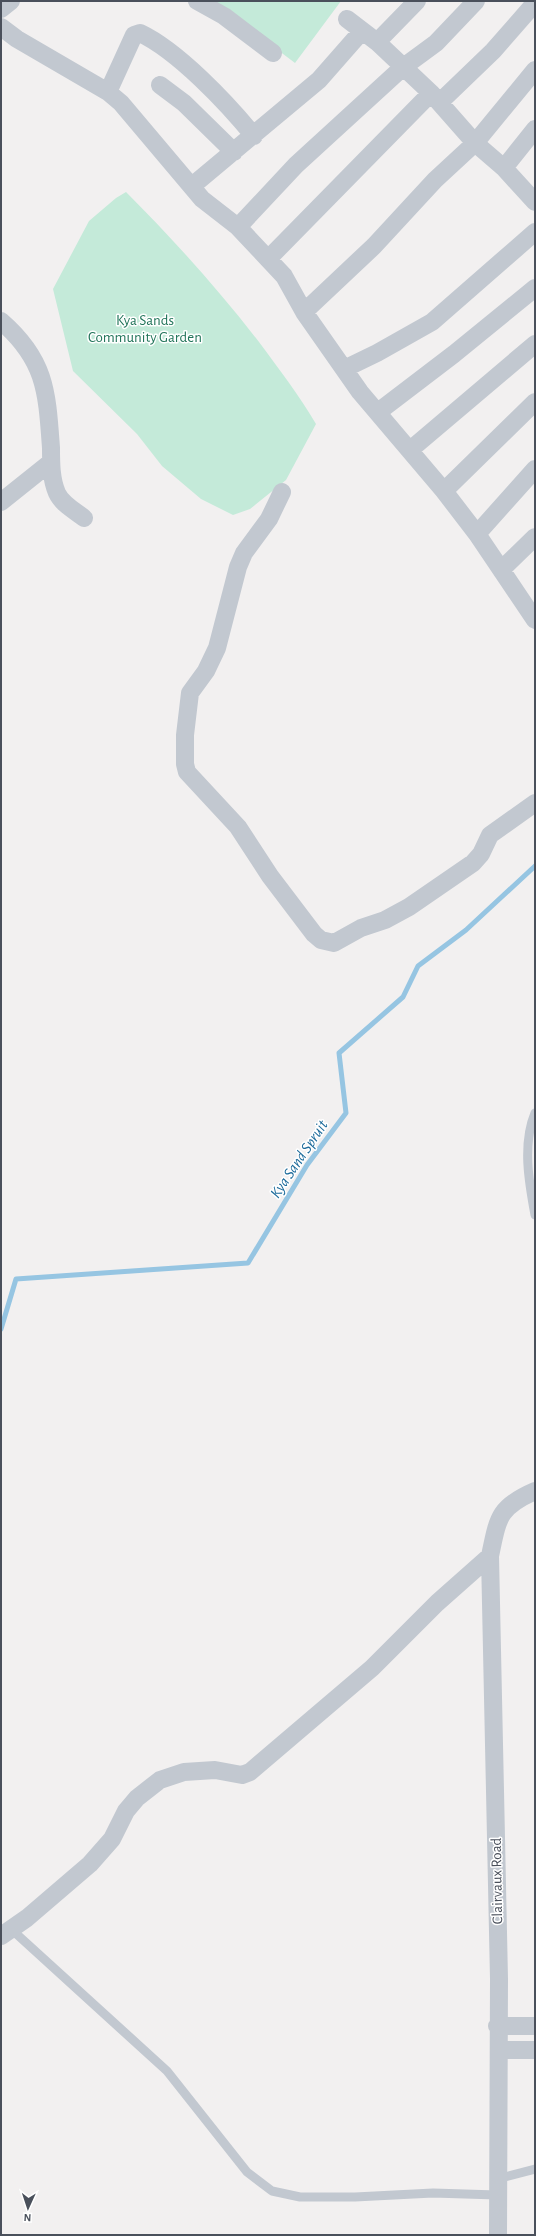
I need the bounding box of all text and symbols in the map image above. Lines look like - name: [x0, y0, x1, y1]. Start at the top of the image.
- park label: Kya Sands Community Garden: [88, 313, 202, 345]
- water label: Kya Sand Spruit: [267, 1117, 332, 1201]
- street label: Clairvaux Road: [489, 1837, 505, 1924]
- north arrow: [8, 2188, 48, 2228]
- text: N: [23, 2212, 32, 2223]

